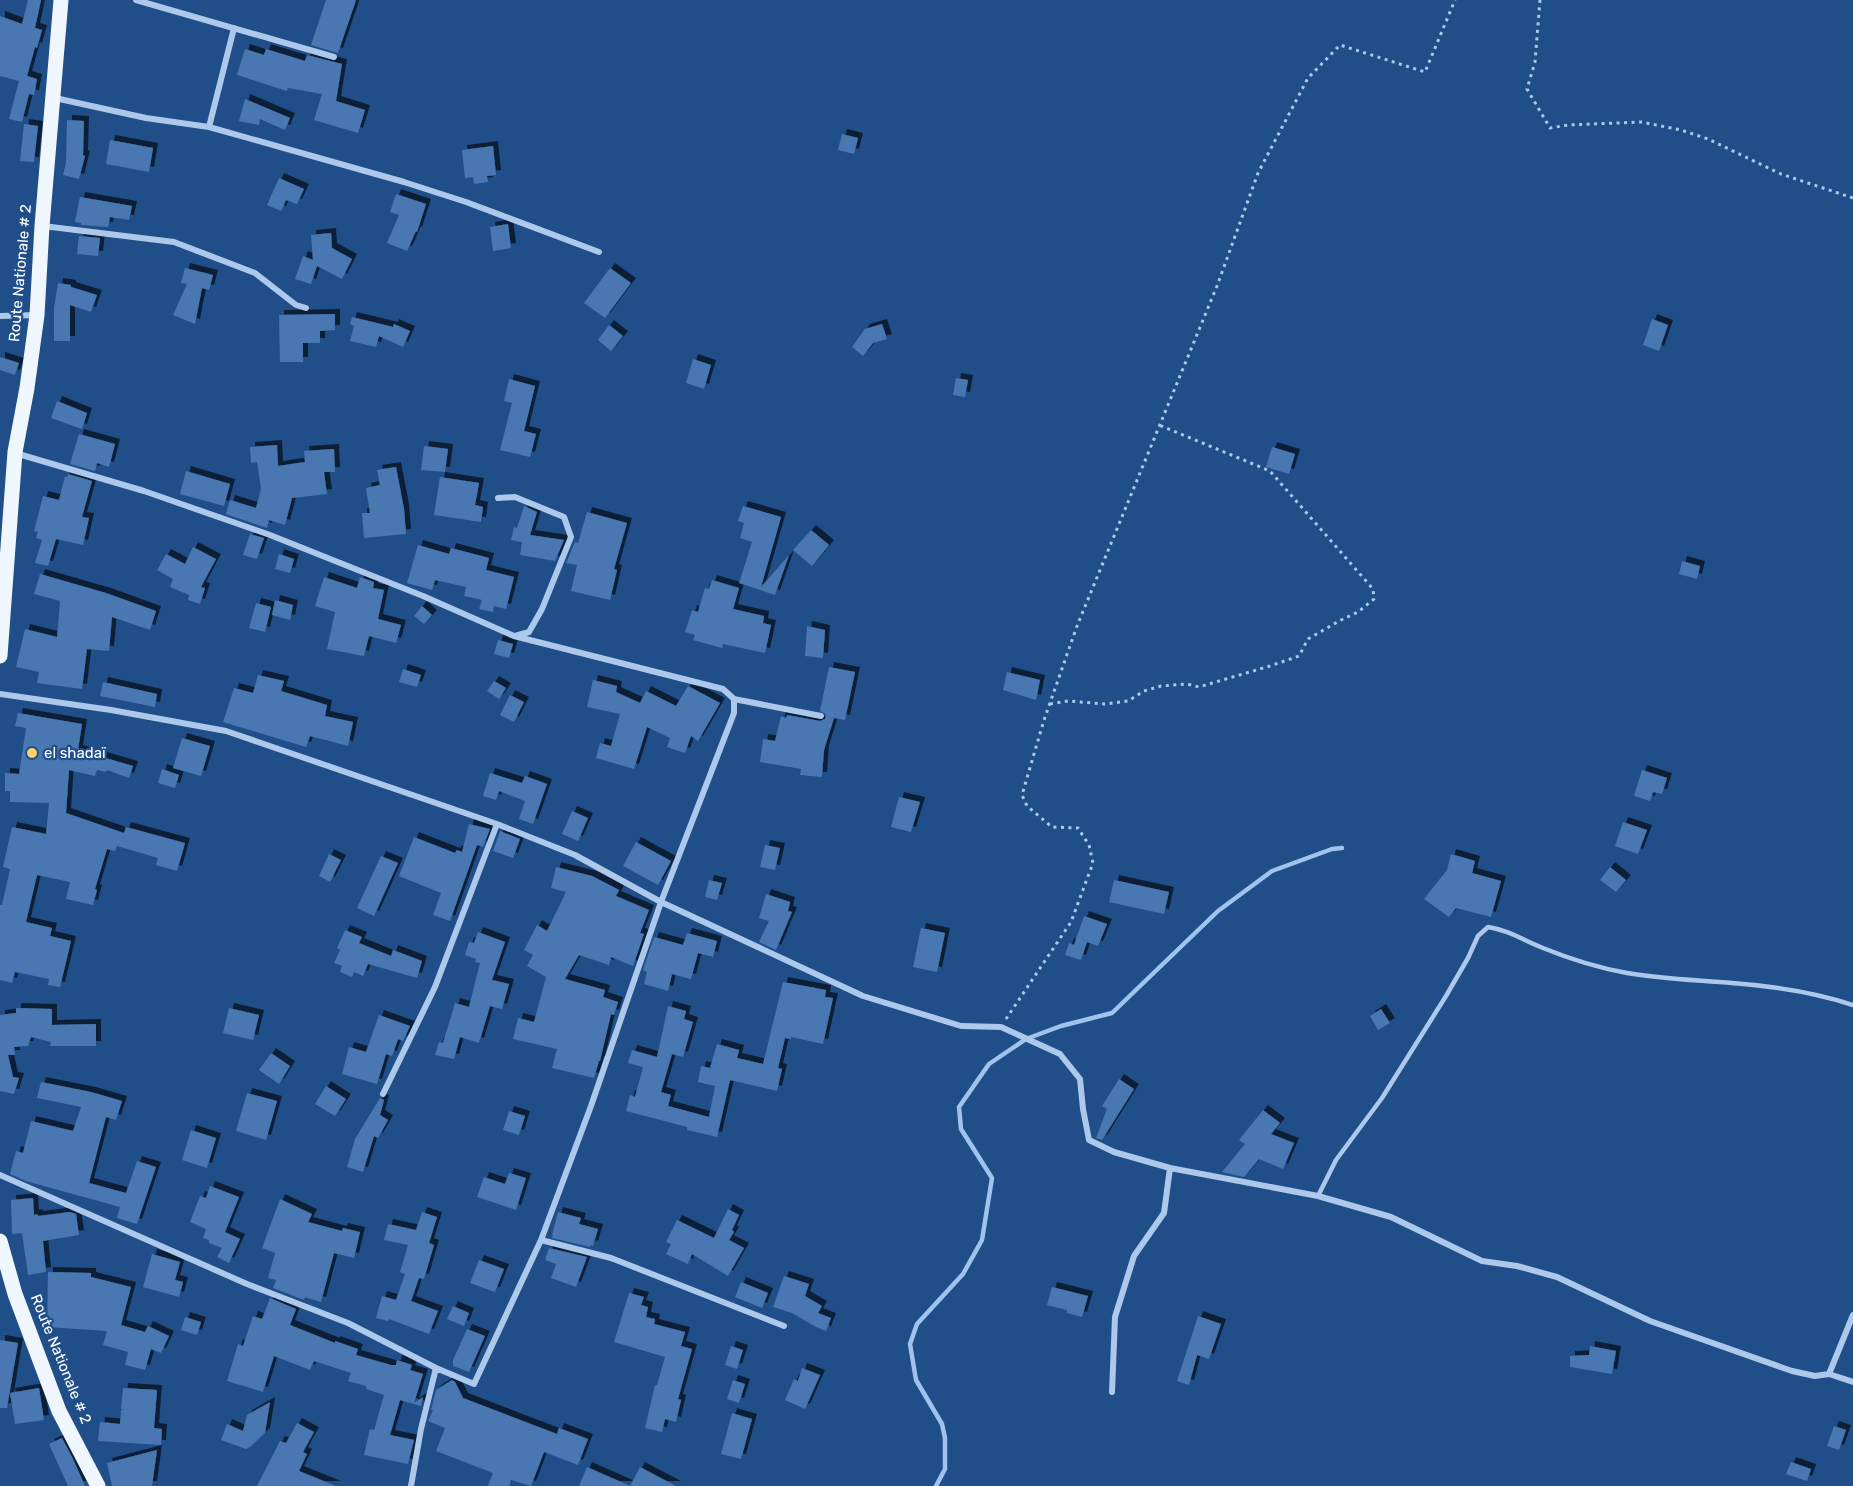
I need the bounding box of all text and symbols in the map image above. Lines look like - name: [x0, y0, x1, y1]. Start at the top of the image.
- street label: Route Nationale # 2: [5, 203, 35, 343]
- place label: el shadaï: [44, 744, 106, 762]
- marker: el shadaï: [25, 746, 39, 760]
- street label: Route Nationale # 2: [27, 1292, 95, 1427]

